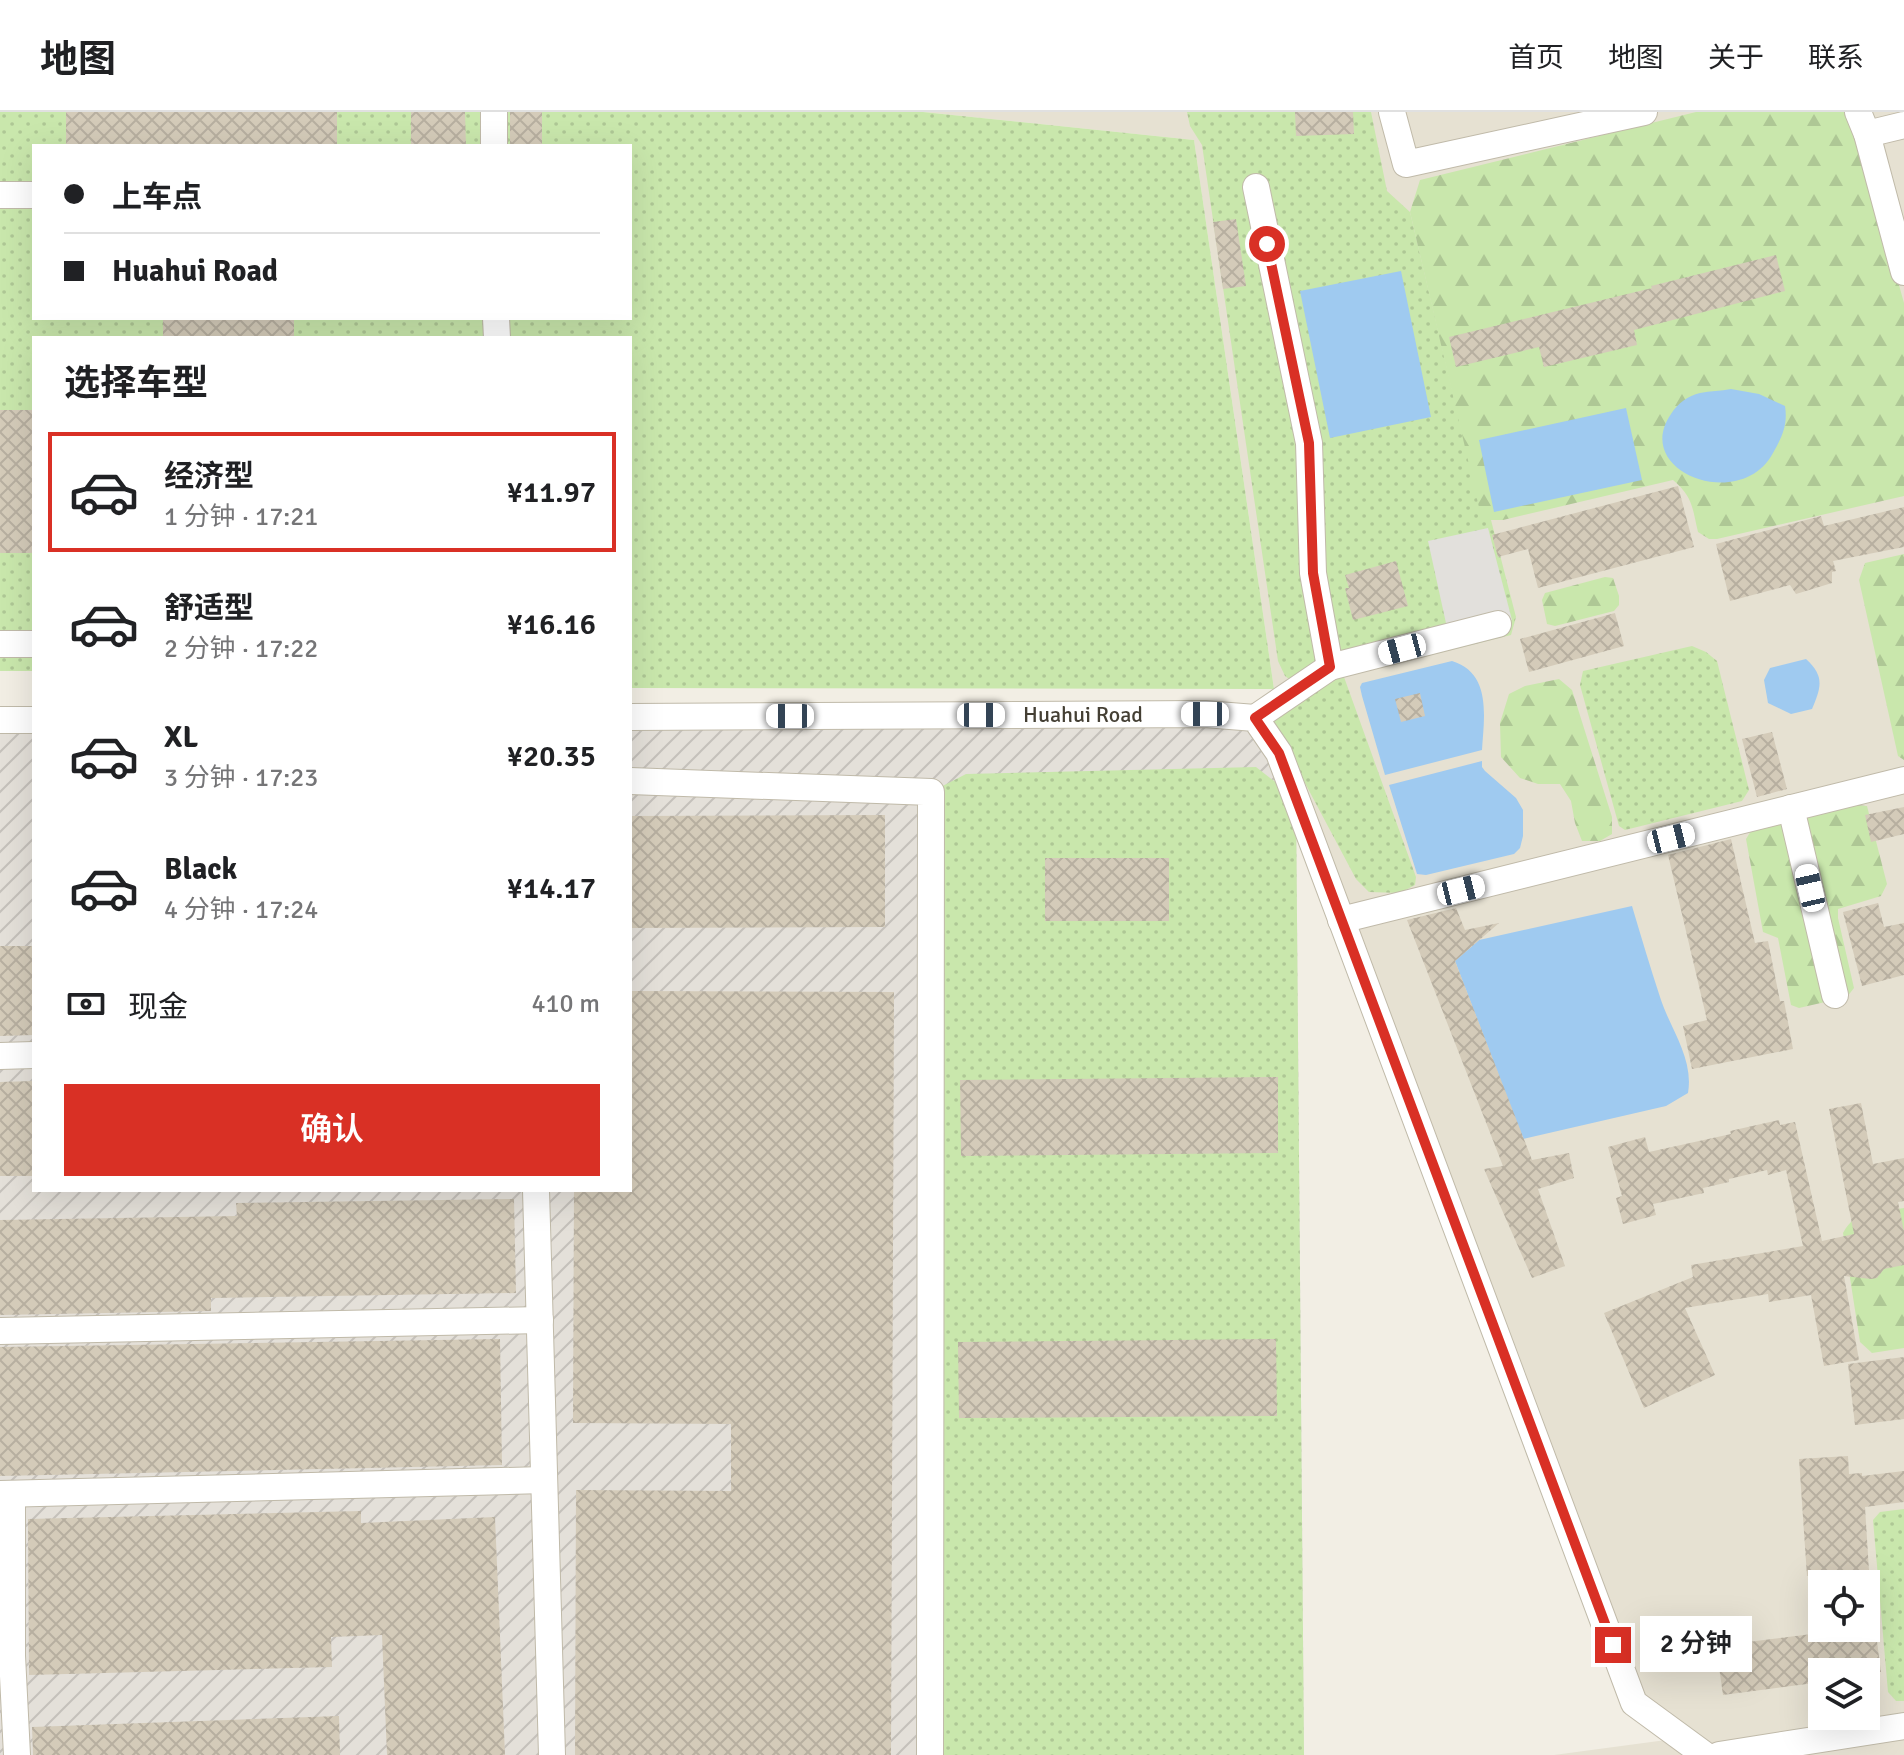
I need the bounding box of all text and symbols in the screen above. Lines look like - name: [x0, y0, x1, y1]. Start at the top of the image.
- text: 地图: [40, 36, 116, 83]
- text: 首页: [1508, 41, 1564, 75]
- text: 地图: [1608, 41, 1664, 75]
- text: 关于: [1708, 41, 1764, 75]
- text: 联系: [1808, 41, 1864, 75]
- text: 上车点: [112, 179, 202, 216]
- route start: [1249, 226, 1285, 262]
- text: Huahui Road: [112, 253, 278, 290]
- text: 选择车型: [64, 361, 208, 406]
- icon: car: [68, 456, 140, 528]
- text: 经济型: [164, 458, 254, 495]
- text: ¥11.97: [507, 474, 596, 511]
- text: 1 分钟 · 17:21: [164, 501, 318, 533]
- icon: car: [68, 588, 140, 660]
- text: 舒适型: [164, 590, 254, 627]
- text: ¥16.16: [507, 606, 596, 643]
- car: [1376, 631, 1428, 667]
- text: 2 分钟 · 17:22: [164, 633, 318, 665]
- street label: Huahui Road: [1023, 701, 1143, 728]
- car: [1181, 702, 1229, 726]
- car: [957, 703, 1005, 727]
- car: [766, 704, 814, 728]
- text: XL: [164, 719, 198, 756]
- icon: car: [68, 720, 140, 792]
- text: ¥20.35: [507, 738, 596, 775]
- text: 3 分钟 · 17:23: [164, 762, 318, 794]
- car: [1645, 821, 1697, 855]
- text: Black: [164, 851, 237, 888]
- icon: car: [68, 852, 140, 924]
- car: [1793, 862, 1827, 914]
- text: ¥14.17: [507, 870, 596, 907]
- car: [1435, 873, 1487, 907]
- text: 4 分钟 · 17:24: [164, 894, 318, 926]
- icon: cash: [64, 982, 108, 1026]
- text: 410 m: [531, 988, 600, 1020]
- text: 现金: [128, 989, 188, 1026]
- button: 确认: [64, 1084, 600, 1176]
- map controls: [1808, 1570, 1880, 1730]
- button: locate: [1808, 1570, 1880, 1642]
- callout: 2 分钟: [1641, 1617, 1753, 1673]
- route end: [1595, 1627, 1631, 1663]
- text: 2 分钟: [1660, 1628, 1732, 1660]
- button: layers: [1808, 1658, 1880, 1730]

